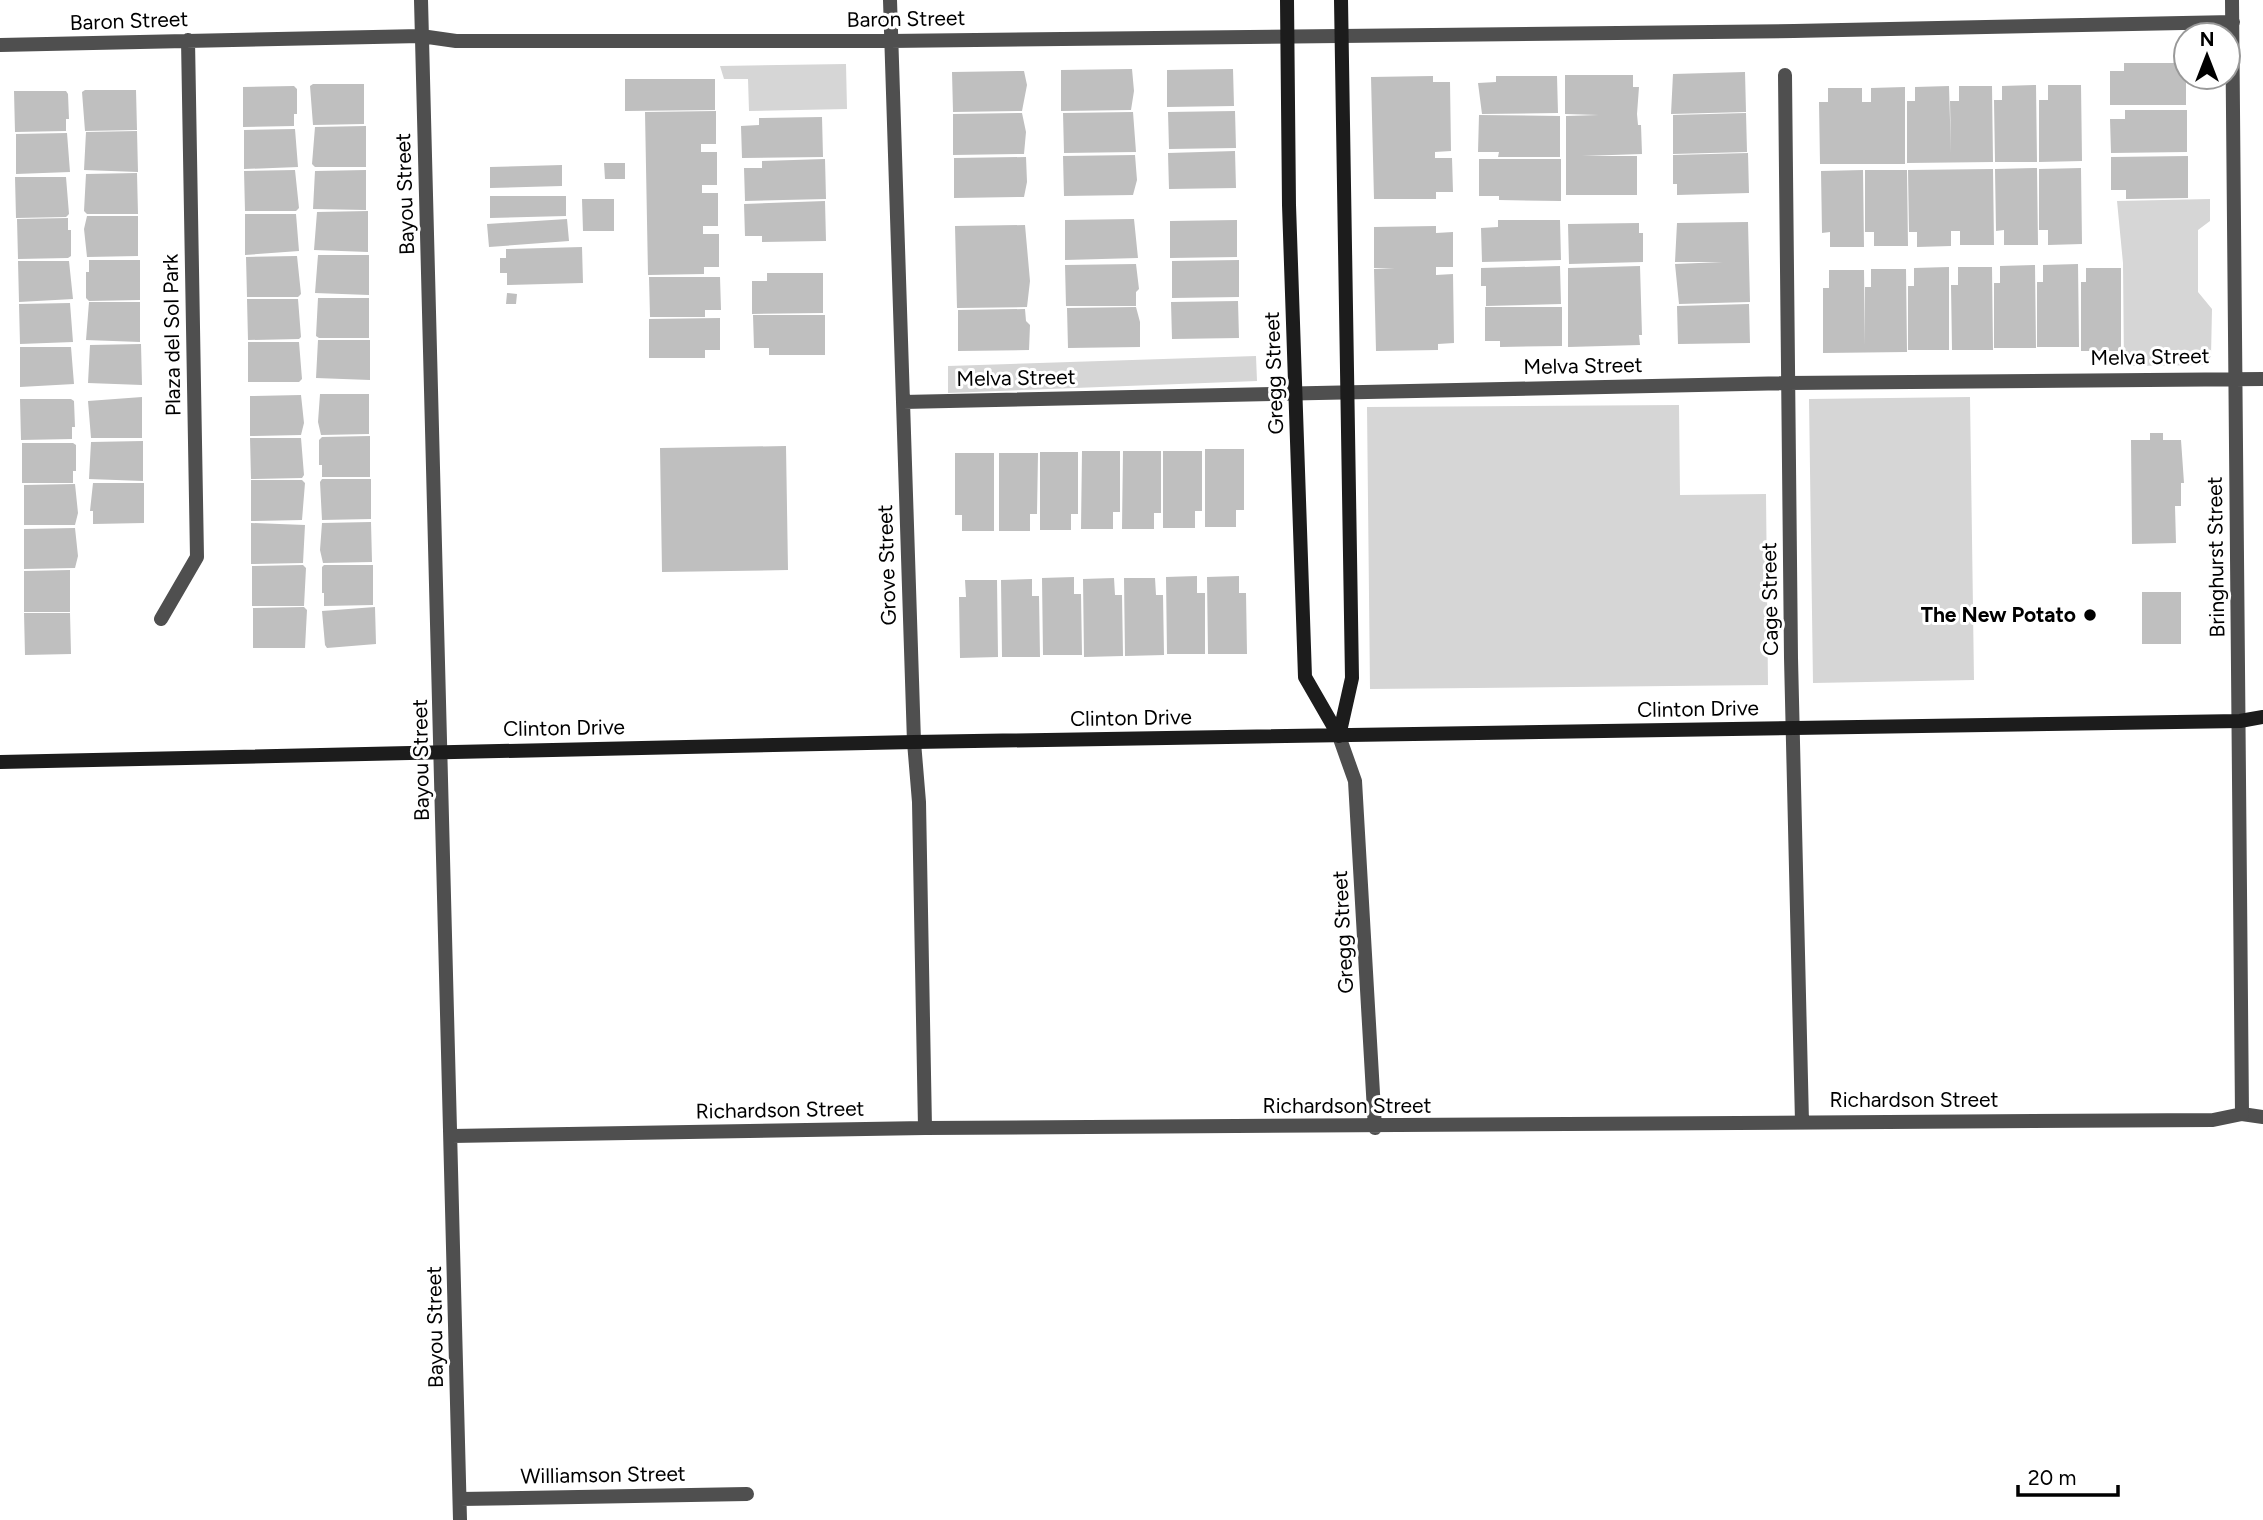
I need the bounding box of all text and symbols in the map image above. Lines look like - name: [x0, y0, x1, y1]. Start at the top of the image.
- street label: Baron Street: [847, 5, 966, 32]
- street label: Baron Street: [69, 6, 189, 35]
- north arrow: [2172, 21, 2242, 91]
- text: N: [2200, 28, 2214, 51]
- street label: Bayou Street: [390, 133, 419, 255]
- street label: Plaza del Sol Park: [158, 253, 185, 416]
- street label: Gregg Street: [1259, 311, 1288, 435]
- street label: Melva Street: [2090, 343, 2210, 370]
- street label: Melva Street: [1523, 352, 1643, 379]
- street label: Melva Street: [956, 364, 1076, 391]
- street label: Bringhurst Street: [2202, 476, 2229, 638]
- street label: Grove Street: [872, 504, 901, 626]
- street label: Cage Street: [1756, 542, 1783, 656]
- place label: The New Potato: [1921, 602, 2076, 627]
- marker: The New Potato: [2082, 607, 2098, 623]
- street label: Clinton Drive: [1637, 695, 1759, 722]
- street label: Bayou Street: [407, 699, 434, 821]
- street label: Clinton Drive: [1070, 704, 1192, 731]
- street label: Clinton Drive: [503, 714, 625, 741]
- street label: Gregg Street: [1327, 870, 1358, 994]
- street label: Richardson Street: [1830, 1087, 1998, 1112]
- street label: Richardson Street: [1263, 1093, 1431, 1118]
- street label: Richardson Street: [695, 1096, 865, 1123]
- street label: Bayou Street: [421, 1266, 448, 1388]
- scale bar: [2018, 1454, 2118, 1498]
- street label: Williamson Street: [520, 1461, 686, 1488]
- text: 20 m: [2028, 1465, 2076, 1490]

